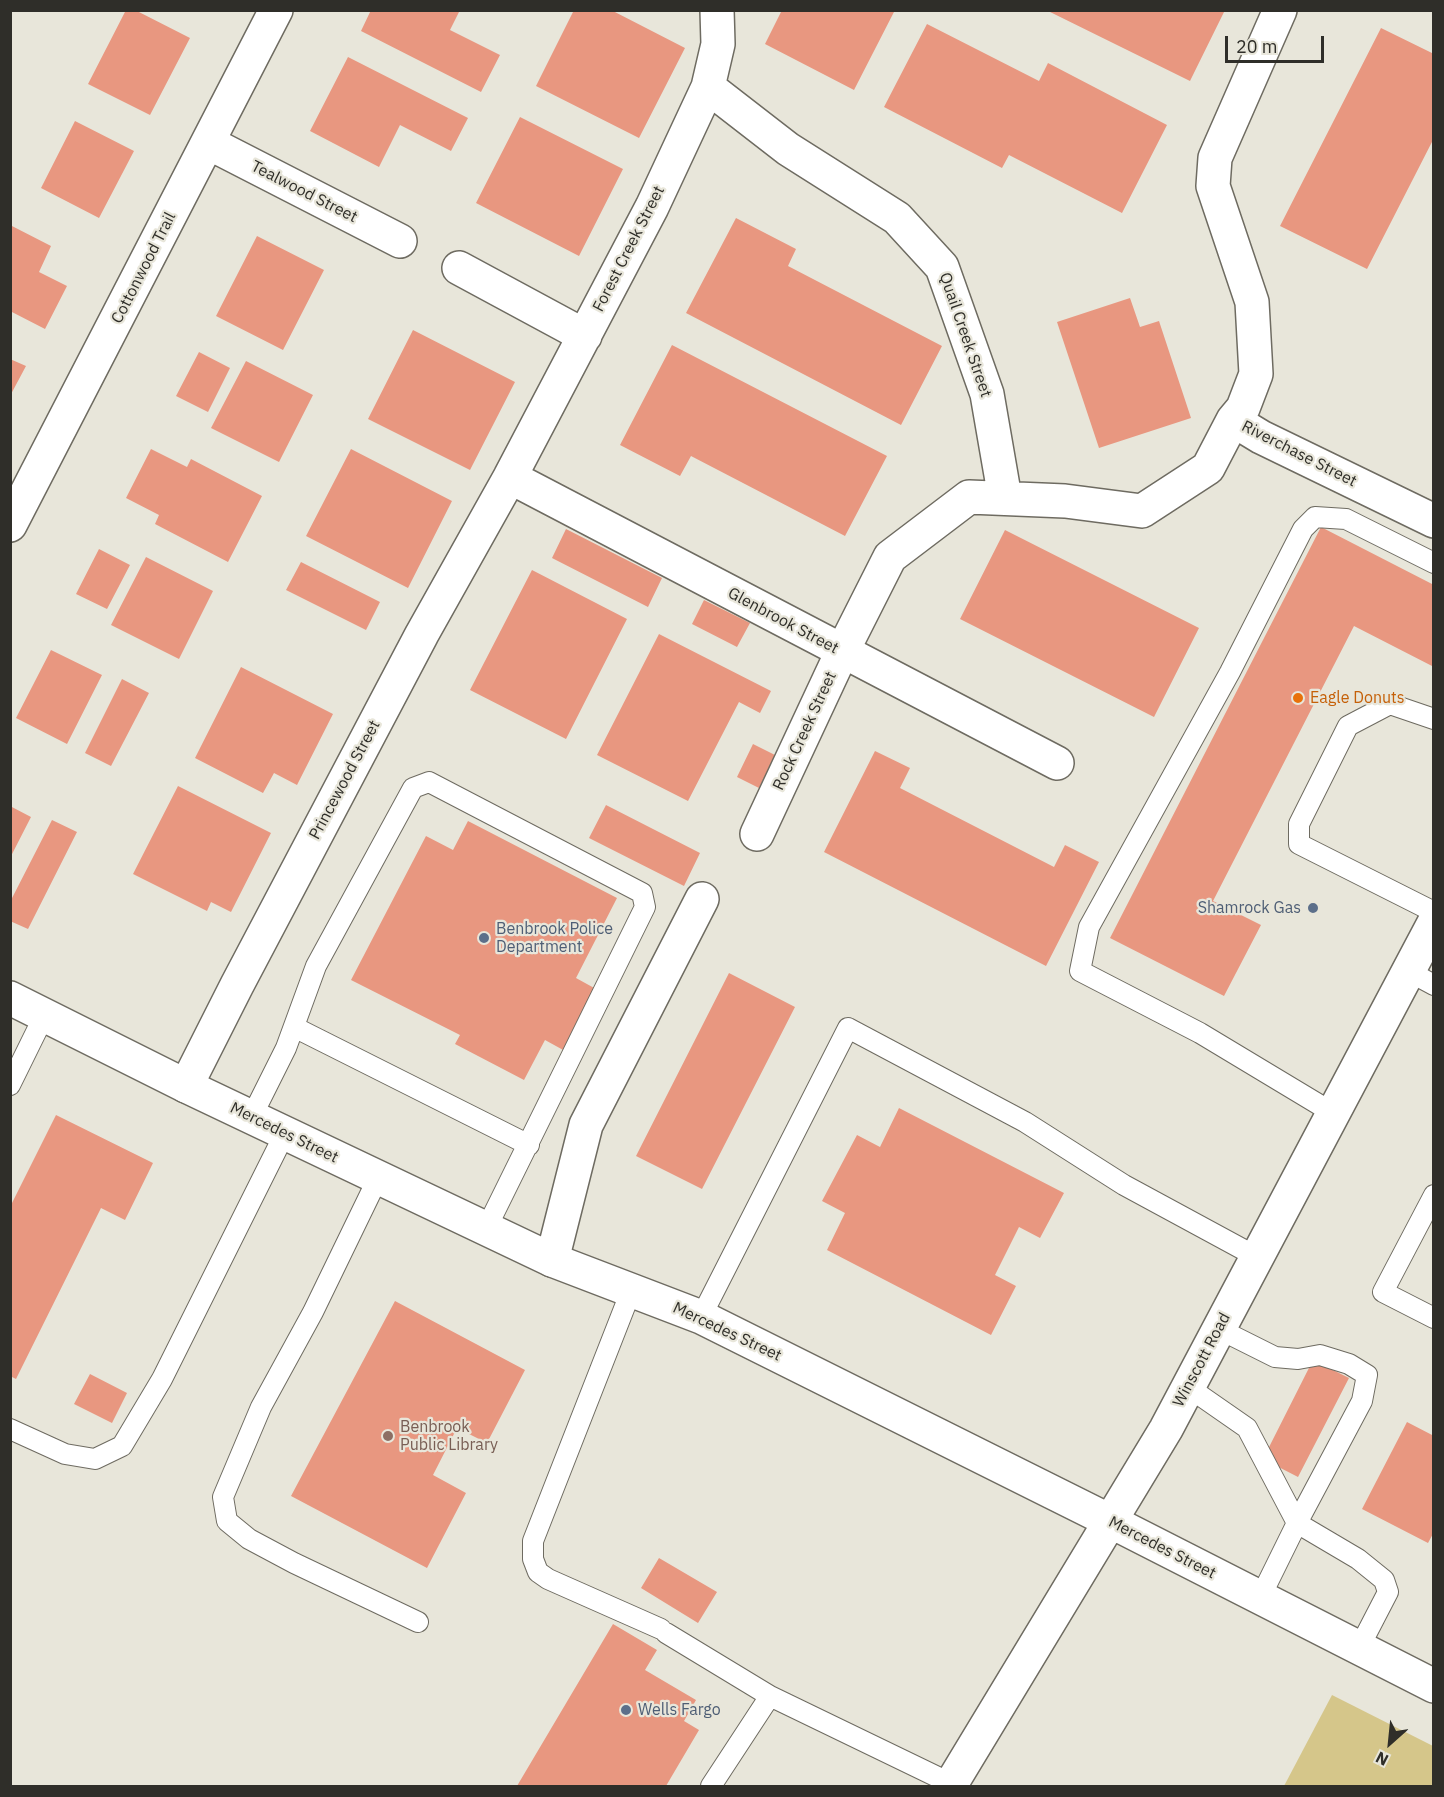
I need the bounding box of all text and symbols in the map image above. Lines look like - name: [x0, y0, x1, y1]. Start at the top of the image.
- scale bar: [1228, 24, 1327, 62]
- text: 20 m: [1236, 35, 1278, 58]
- street label: Tealwood Street: [248, 157, 360, 227]
- street label: Forest Creek Street: [589, 183, 669, 315]
- street label: Cottonwood Trail: [108, 209, 180, 327]
- street label: Quail Creek Street: [935, 270, 995, 400]
- street label: Riverchase Street: [1238, 417, 1360, 491]
- street label: Glenbrook Street: [724, 584, 842, 658]
- street label: Rock Creek Street: [769, 669, 841, 793]
- place label: Eagle Donuts: [1310, 688, 1405, 708]
- marker: Eagle Donuts: [1291, 691, 1305, 705]
- street label: Princewood Street: [305, 717, 385, 843]
- place label: Shamrock Gas: [1198, 898, 1301, 918]
- marker: Shamrock Gas: [1306, 901, 1320, 915]
- place label: Benbrook Police Department: [496, 919, 613, 957]
- marker: Benbrook Police Department: [477, 931, 491, 945]
- street label: Mercedes Street: [227, 1099, 341, 1167]
- street label: Mercedes Street: [670, 1298, 784, 1366]
- street label: Winscott Road: [1169, 1310, 1235, 1410]
- place label: Benbrook Public Library: [400, 1417, 498, 1455]
- marker: Benbrook Public Library: [381, 1429, 395, 1443]
- street label: Mercedes Street: [1105, 1513, 1219, 1583]
- place label: Wells Fargo: [638, 1700, 721, 1720]
- marker: Wells Fargo: [619, 1703, 633, 1717]
- north arrow: [1360, 1713, 1420, 1773]
- text: N: [1372, 1747, 1392, 1771]

